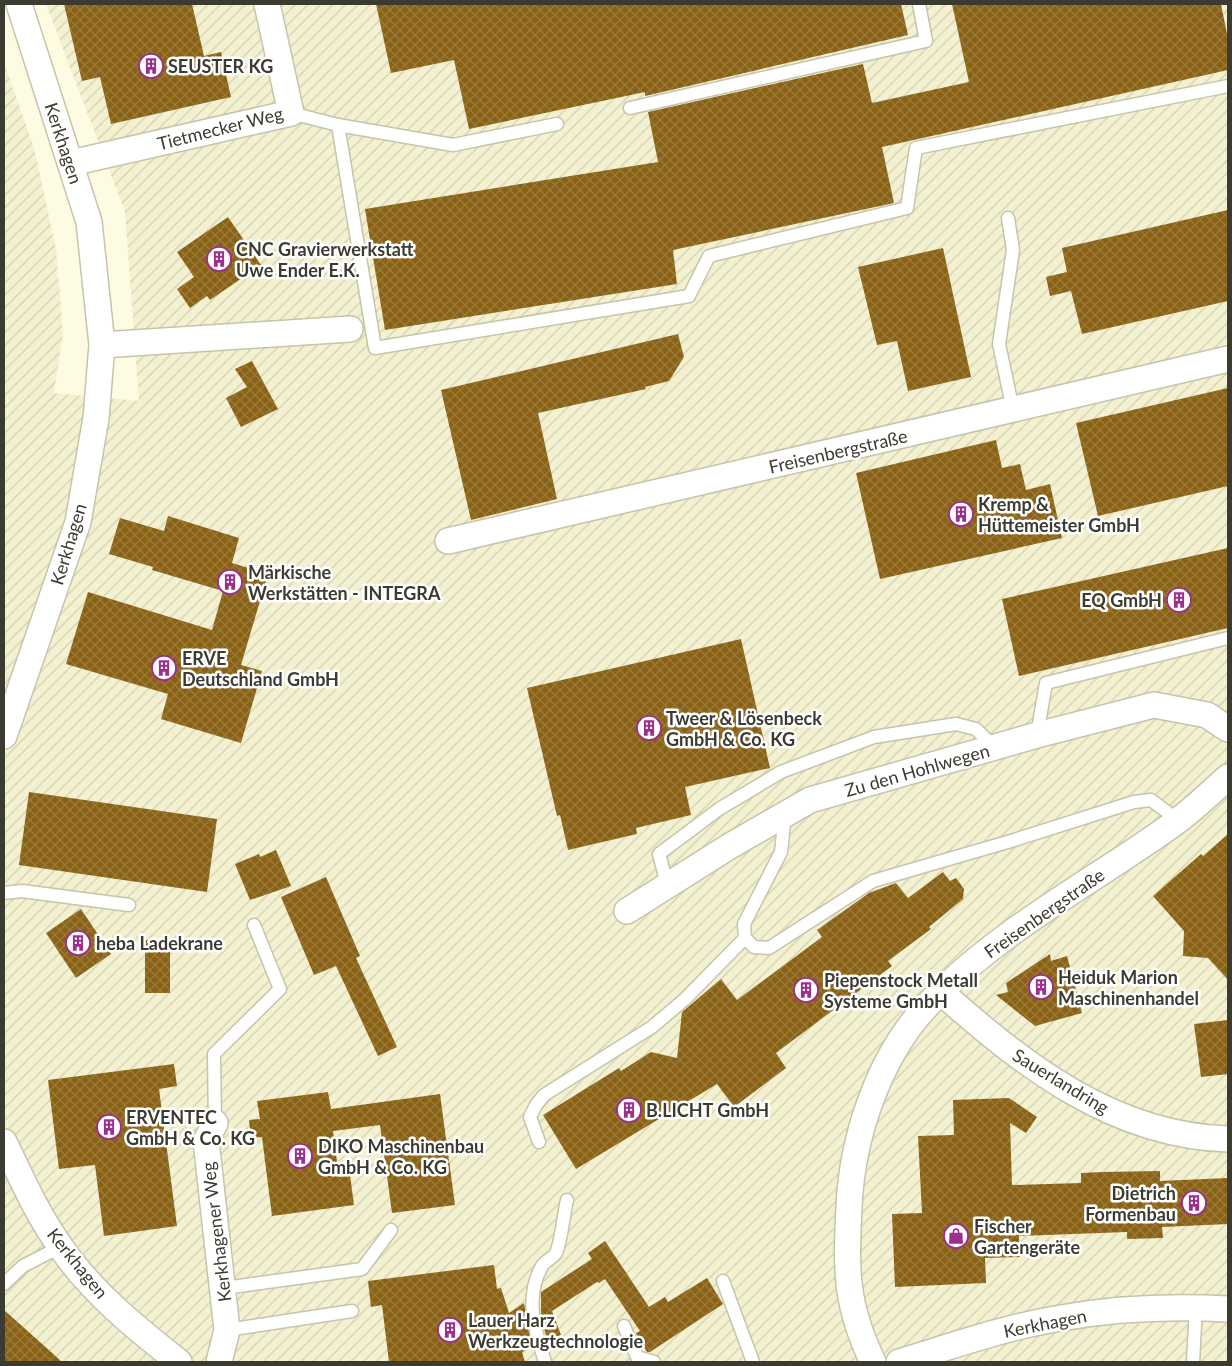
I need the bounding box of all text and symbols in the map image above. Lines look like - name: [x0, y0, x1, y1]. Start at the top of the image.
- building icon: SEUSTER KG: [138, 53, 164, 79]
- place label: SEUSTER KG: [168, 55, 273, 77]
- street label: Kerkhagen: [41, 100, 87, 186]
- street label: Tietmecker Weg: [155, 102, 285, 154]
- place label: CNC Gravierwerkstatt Uwe Ender E.K.: [236, 238, 414, 281]
- building icon: CNC Gravierwerkstatt Uwe Ender E.K.: [206, 246, 232, 272]
- street label: Freisenbergstraße: [767, 424, 909, 478]
- place label: Kremp & Hüttemeister GmbH: [978, 493, 1140, 536]
- street label: Kerkhagen: [45, 501, 91, 587]
- building icon: Kremp & Hüttemeister GmbH: [948, 501, 974, 527]
- place label: Märkische Werkstätten - INTEGRA: [248, 561, 441, 604]
- building icon: Märkische Werkstätten - INTEGRA: [217, 569, 243, 595]
- building icon: EQ GmbH: [1166, 587, 1192, 613]
- place label: EQ GmbH: [1081, 589, 1162, 611]
- place label: ERVE Deutschland GmbH: [182, 647, 339, 690]
- building icon: ERVE Deutschland GmbH: [151, 655, 177, 681]
- place label: Tweer & Lösenbeck GmbH & Co. KG: [666, 707, 822, 750]
- building icon: Tweer & Lösenbeck GmbH & Co. KG: [636, 715, 662, 741]
- street label: Zu den Hohlwegen: [842, 739, 992, 801]
- street label: Freisenbergstraße: [980, 863, 1108, 963]
- building icon: heba Ladekrane: [65, 930, 91, 956]
- place label: heba Ladekrane: [96, 932, 223, 954]
- place label: Heiduk Marion Maschinenhandel: [1058, 966, 1199, 1009]
- place label: Piepenstock Metall Systeme GmbH: [824, 969, 978, 1012]
- building icon: Heiduk Marion Maschinenhandel: [1028, 974, 1054, 1000]
- building icon: Piepenstock Metall Systeme GmbH: [793, 977, 819, 1003]
- street label: Sauerlandring: [1009, 1044, 1113, 1118]
- building icon: B.LICHT GmbH: [616, 1097, 642, 1123]
- place label: B.LICHT GmbH: [646, 1099, 769, 1121]
- place label: ERVENTEC GmbH & Co. KG: [126, 1106, 255, 1149]
- building icon: ERVENTEC GmbH & Co. KG: [96, 1114, 122, 1140]
- place label: DIKO Maschinenbau GmbH & Co. KG: [318, 1135, 484, 1178]
- building icon: DIKO Maschinenbau GmbH & Co. KG: [287, 1143, 313, 1169]
- street label: Kerkhagener Weg: [197, 1161, 235, 1303]
- place label: Dietrich Formenbau: [1085, 1182, 1176, 1225]
- building icon: Dietrich Formenbau: [1181, 1190, 1207, 1216]
- place label: Fischer Gartengeräte: [974, 1215, 1080, 1258]
- street label: Kerkhagen: [43, 1223, 113, 1303]
- shop icon: Fischer Gartengeräte: [943, 1223, 969, 1249]
- street label: Kerkhagen: [1002, 1304, 1088, 1342]
- place label: Lauer Harz Werkzeugtechnologie: [468, 1309, 644, 1352]
- building icon: Lauer Harz Werkzeugtechnologie: [437, 1317, 463, 1343]

